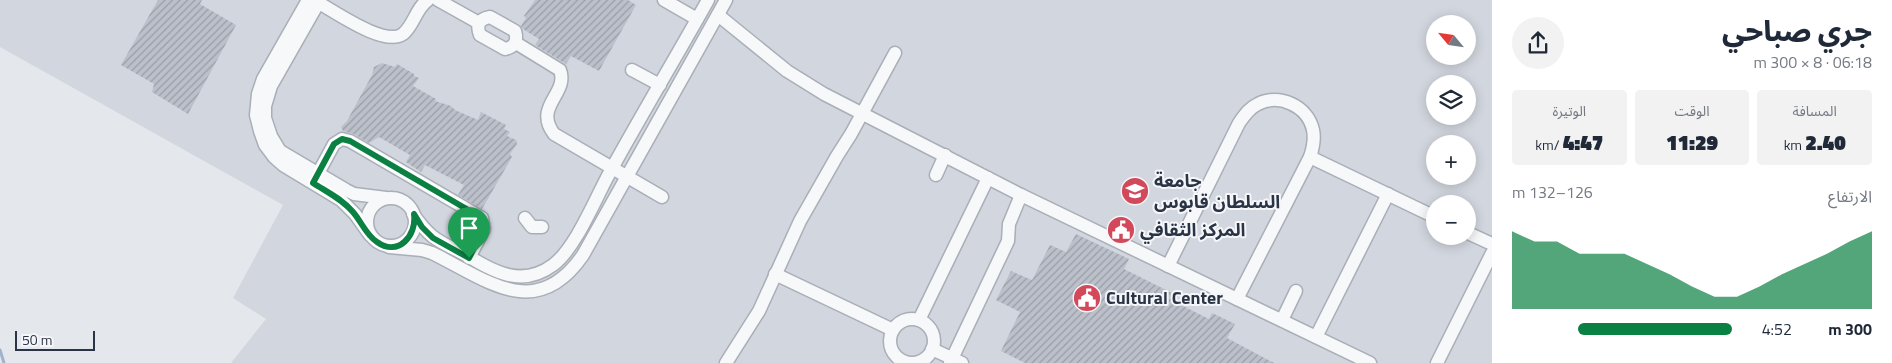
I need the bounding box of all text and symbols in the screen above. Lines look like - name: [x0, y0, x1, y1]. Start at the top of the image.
- text: جري صباحي: [1722, 9, 1872, 52]
- north arrow: [1426, 15, 1476, 65]
- map controls: [1426, 15, 1476, 245]
- button: share: [1512, 17, 1564, 69]
- text: 06:18 · 8 × 300 m: [1753, 50, 1872, 74]
- button: layers: [1426, 75, 1476, 125]
- text: الوتيرة: [1553, 100, 1586, 121]
- text: الوقت: [1674, 100, 1710, 121]
- text: المسافة: [1793, 100, 1837, 121]
- text: 4:47: [1563, 126, 1603, 158]
- text: 11:29: [1666, 126, 1718, 158]
- text: 2.40: [1805, 126, 1846, 158]
- text: /km: [1535, 134, 1563, 155]
- text: km: [1784, 134, 1805, 155]
- button: +: [1426, 135, 1476, 185]
- place label: جامعة السلطان قابوس: [1154, 167, 1280, 215]
- school or university icon: جامعة السلطان قابوس: [1120, 176, 1150, 206]
- text: 126–132 m: [1512, 180, 1593, 204]
- text: الارتفاع: [1828, 184, 1872, 208]
- button: −: [1426, 195, 1476, 245]
- pin: [448, 207, 490, 258]
- icon: arrive: [455, 214, 483, 242]
- public building icon: المركز الثقافي: [1106, 215, 1136, 245]
- place label: المركز الثقافي: [1140, 216, 1245, 244]
- public building icon: Cultural Center: [1072, 283, 1102, 313]
- place label: Cultural Center: [1106, 284, 1223, 311]
- text: 4:52: [1762, 317, 1792, 341]
- text: 300 m: [1828, 317, 1872, 341]
- scale bar: [15, 328, 95, 351]
- text: 50 m: [22, 329, 52, 350]

